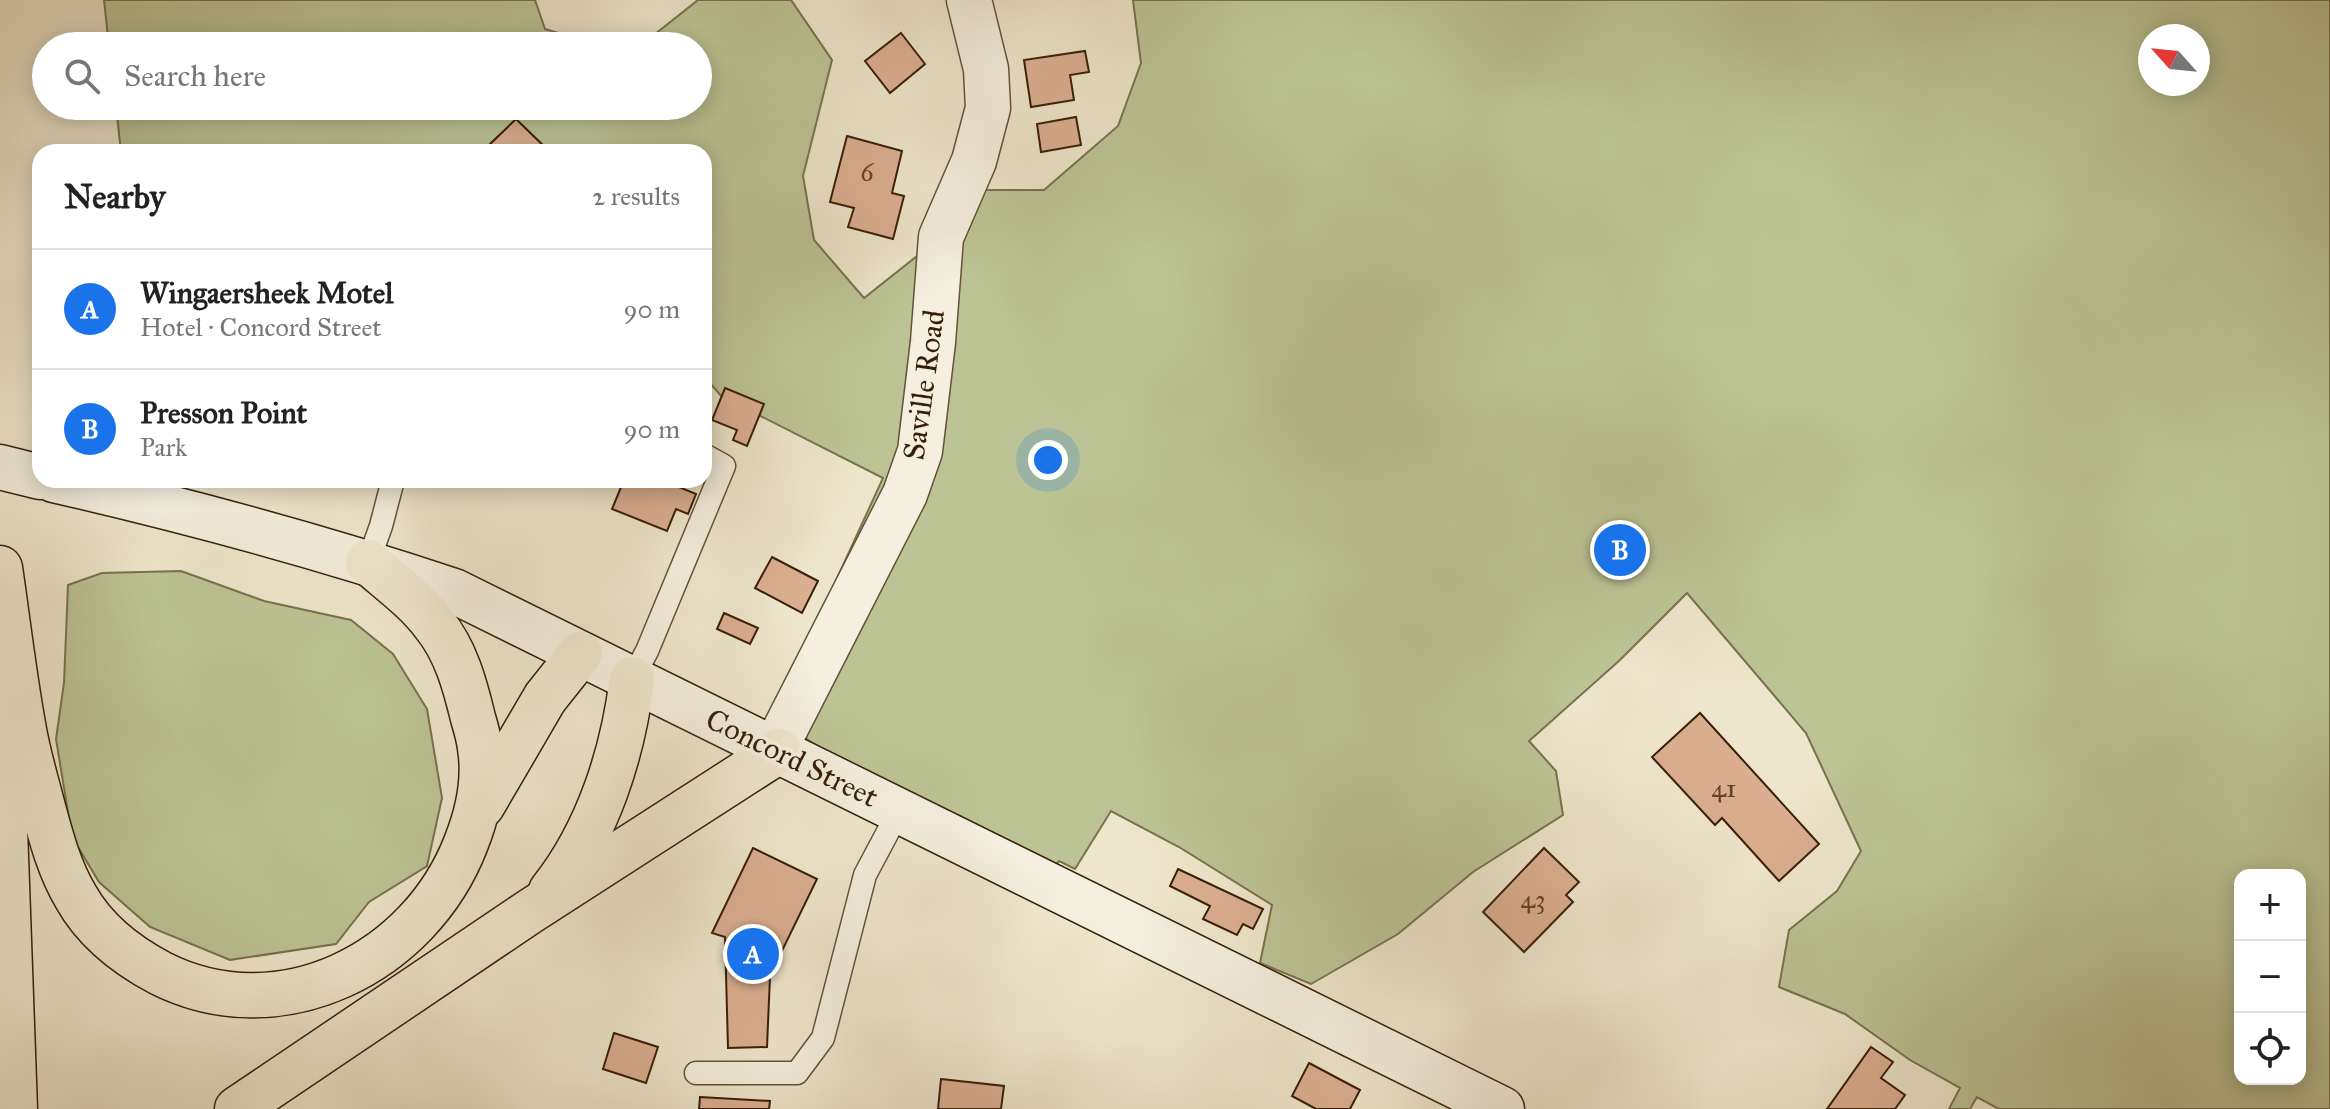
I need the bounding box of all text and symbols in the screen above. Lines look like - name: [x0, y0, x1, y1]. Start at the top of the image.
- north arrow: [2138, 24, 2210, 96]
- search box: [32, 32, 712, 120]
- icon: search: [60, 54, 104, 98]
- text: Search here: [124, 58, 266, 94]
- house number: 6: [860, 156, 874, 188]
- text: Nearby: [64, 176, 166, 217]
- text: 2 results: [592, 180, 680, 212]
- text: Wingaersheek Motel: [140, 275, 393, 311]
- text: A: [81, 293, 99, 325]
- text: 90 m: [623, 293, 680, 325]
- street label: Saville Road: [896, 308, 952, 462]
- text: Hotel · Concord Street: [140, 311, 382, 343]
- text: Presson Point: [140, 395, 307, 431]
- text: B: [81, 413, 99, 445]
- text: 90 m: [623, 413, 680, 445]
- text: Park: [140, 431, 187, 463]
- your location: [1028, 440, 1068, 480]
- pin: B: [1594, 520, 1646, 580]
- street label: Concord Street: [700, 701, 884, 815]
- house number: 41: [1712, 772, 1736, 804]
- map controls: [2234, 869, 2306, 1085]
- button: +: [2234, 869, 2306, 941]
- house number: 43: [1521, 883, 1545, 915]
- pin: A: [727, 924, 779, 984]
- button: −: [2234, 941, 2306, 1013]
- button: locate: [2234, 1013, 2306, 1085]

